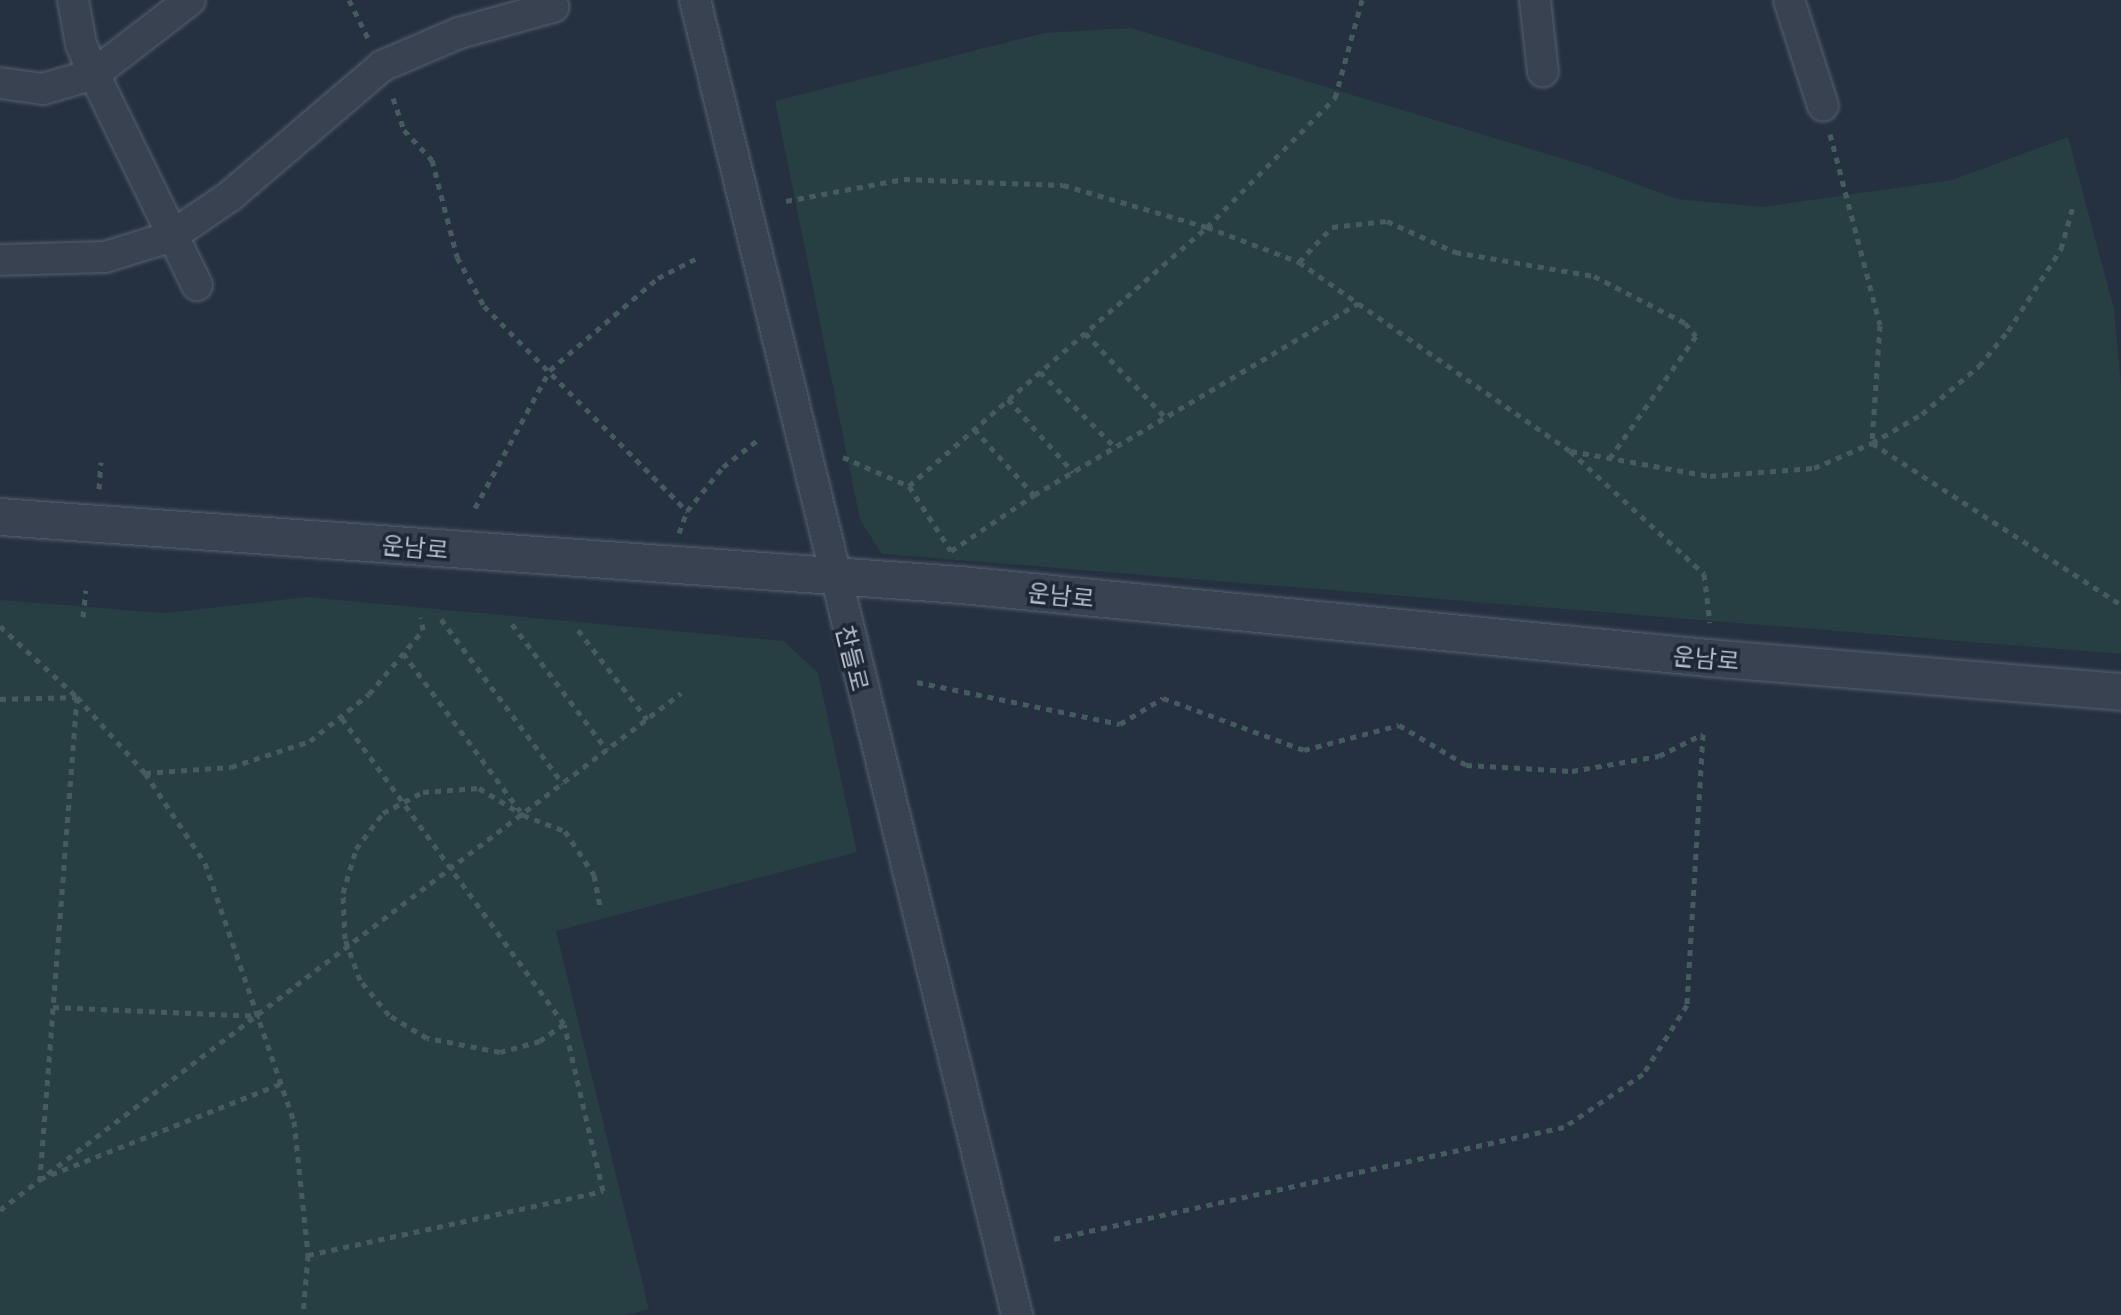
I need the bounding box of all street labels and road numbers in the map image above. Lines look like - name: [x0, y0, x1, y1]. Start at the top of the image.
- street label: 운남로: [381, 530, 449, 564]
- street label: 운남로: [1027, 577, 1095, 613]
- street label: 찬들로: [831, 622, 875, 694]
- street label: 운남로: [1672, 641, 1740, 675]

